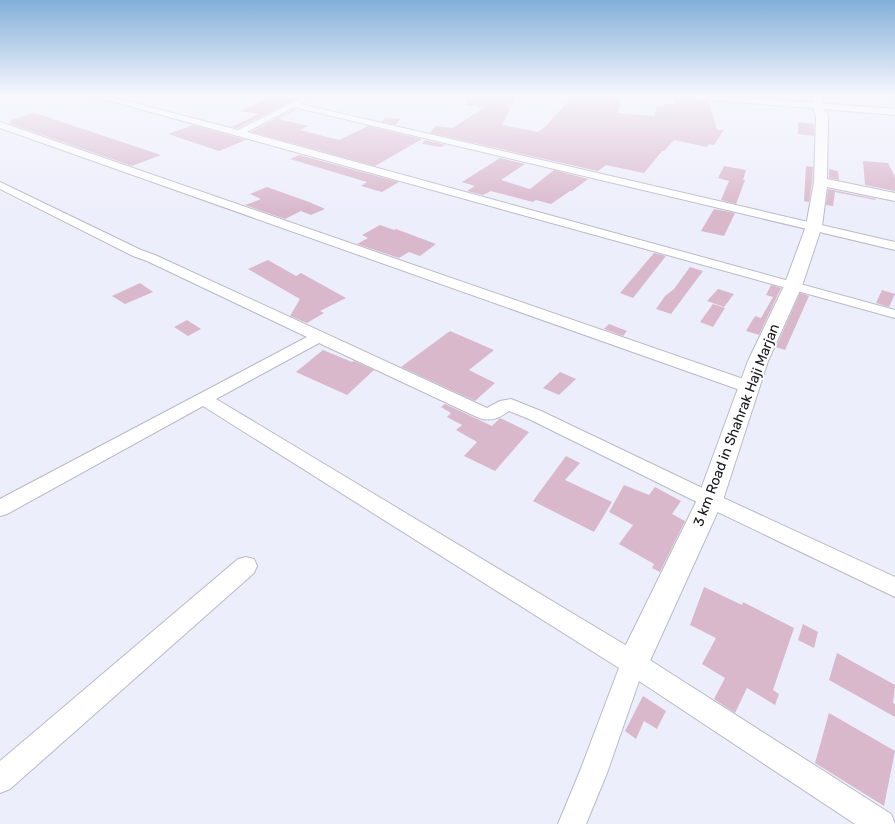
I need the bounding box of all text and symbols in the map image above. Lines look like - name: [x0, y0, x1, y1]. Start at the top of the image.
- street label: 3 km Road in Shahrak Haji Marjan: [690, 321, 783, 529]

